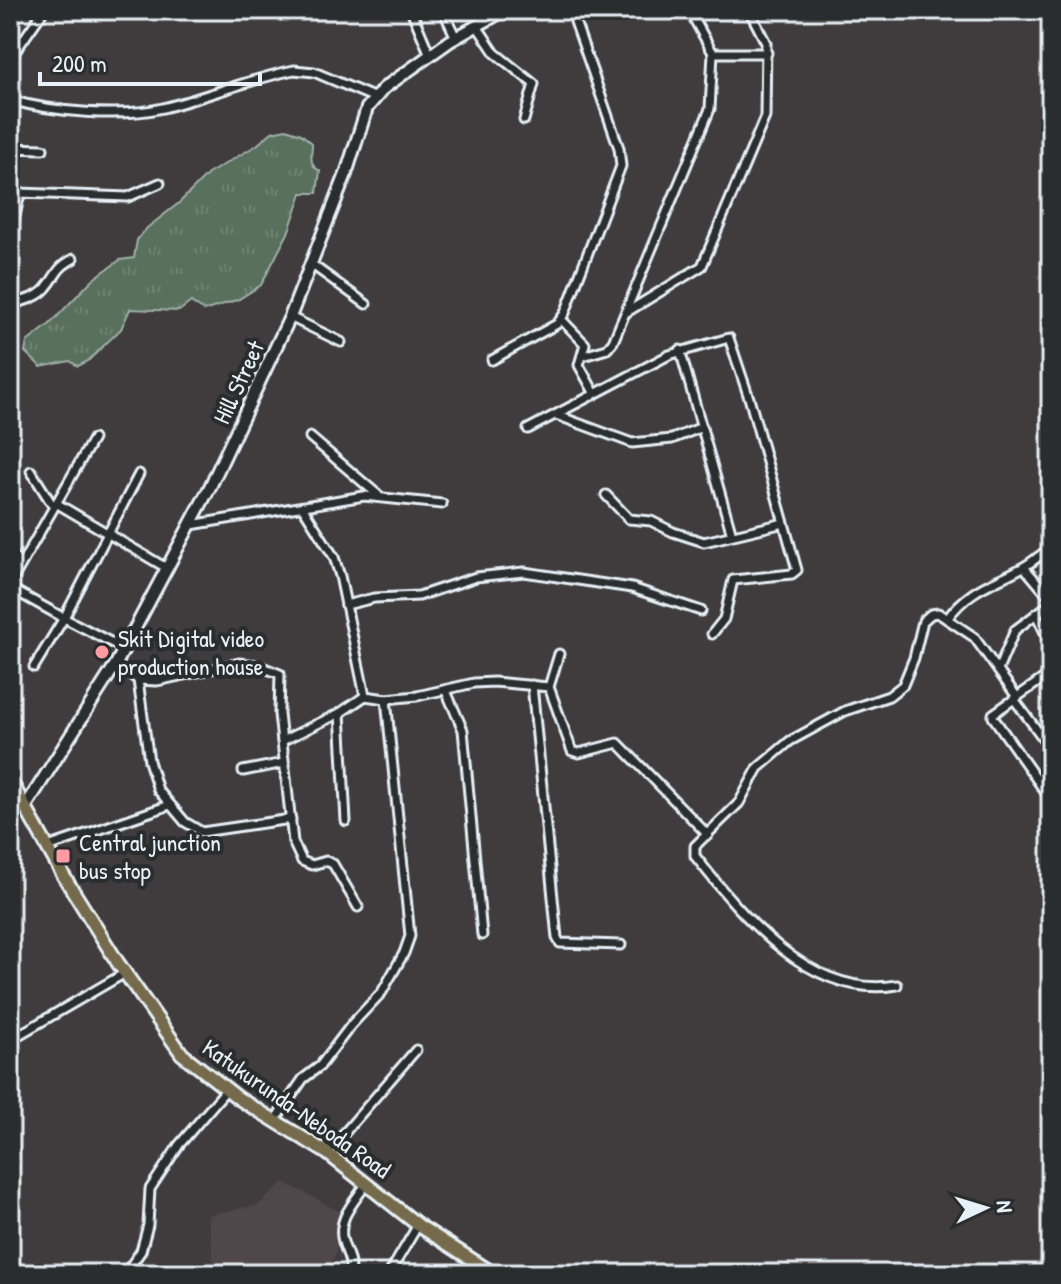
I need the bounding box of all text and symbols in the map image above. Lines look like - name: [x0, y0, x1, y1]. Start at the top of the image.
- scale bar: [40, 36, 260, 86]
- text: 200 m: [52, 47, 107, 79]
- street label: Hill Street: [205, 335, 271, 429]
- place label: Skit Digital video production house: [118, 622, 264, 682]
- marker: Skit Digital video production house: [93, 643, 111, 661]
- place label: Central junction bus stop: [79, 826, 221, 886]
- marker: Central junction bus stop: [54, 847, 72, 865]
- street label: Katukurunda-Neboda Road: [196, 1031, 398, 1185]
- north arrow: [945, 1168, 1025, 1248]
- text: N: [990, 1200, 1020, 1214]

